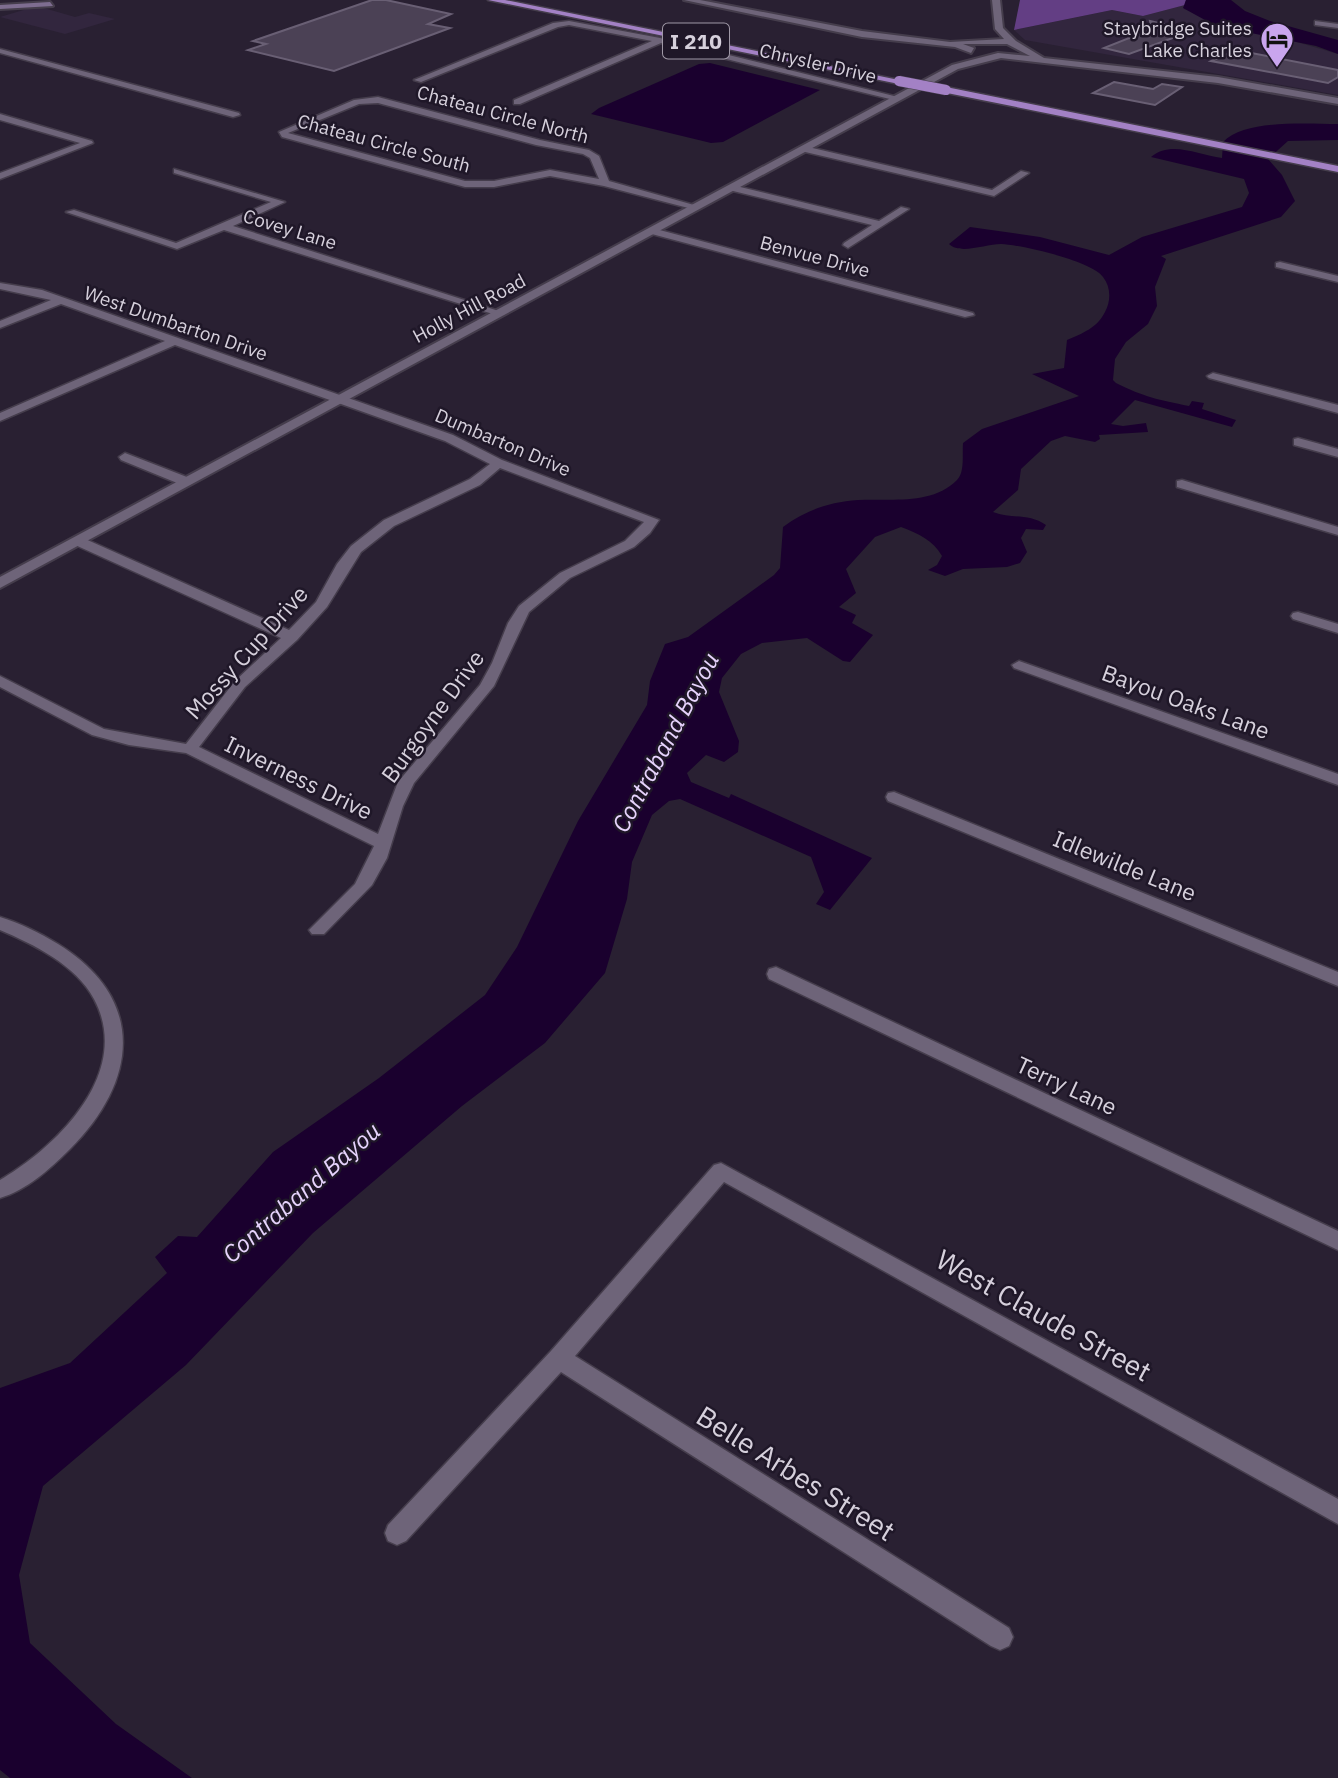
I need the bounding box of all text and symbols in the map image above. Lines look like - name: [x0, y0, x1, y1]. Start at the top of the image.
- place label: Staybridge Suites Lake Charles: [1103, 16, 1252, 62]
- hotel icon: Staybridge Suites Lake Charles: [1258, 20, 1296, 69]
- road number: I 210: [663, 23, 729, 58]
- street label: Chrysler Drive: [757, 38, 879, 88]
- street label: Chateau Circle North: [414, 80, 592, 148]
- street label: Chateau Circle South: [295, 108, 473, 178]
- street label: Covey Lane: [240, 203, 340, 255]
- street label: Benvue Drive: [757, 230, 873, 282]
- street label: Holly Hill Road: [408, 268, 530, 348]
- street label: West Dumbarton Drive: [81, 280, 271, 366]
- street label: Dumbarton Drive: [432, 403, 574, 481]
- street label: Mossy Cup Drive: [178, 579, 314, 725]
- street label: Burgoyne Drive: [374, 644, 490, 788]
- water label: Contraband Bayou: [604, 647, 726, 837]
- street label: Bayou Oaks Lane: [1098, 657, 1274, 745]
- street label: Inverness Drive: [220, 728, 378, 826]
- street label: Idlewilde Lane: [1049, 823, 1201, 907]
- street label: Terry Lane: [1012, 1049, 1122, 1121]
- water label: Contraband Bayou: [215, 1115, 387, 1269]
- street label: West Claude Street: [930, 1240, 1158, 1390]
- street label: Belle Arbes Street: [690, 1397, 902, 1549]

